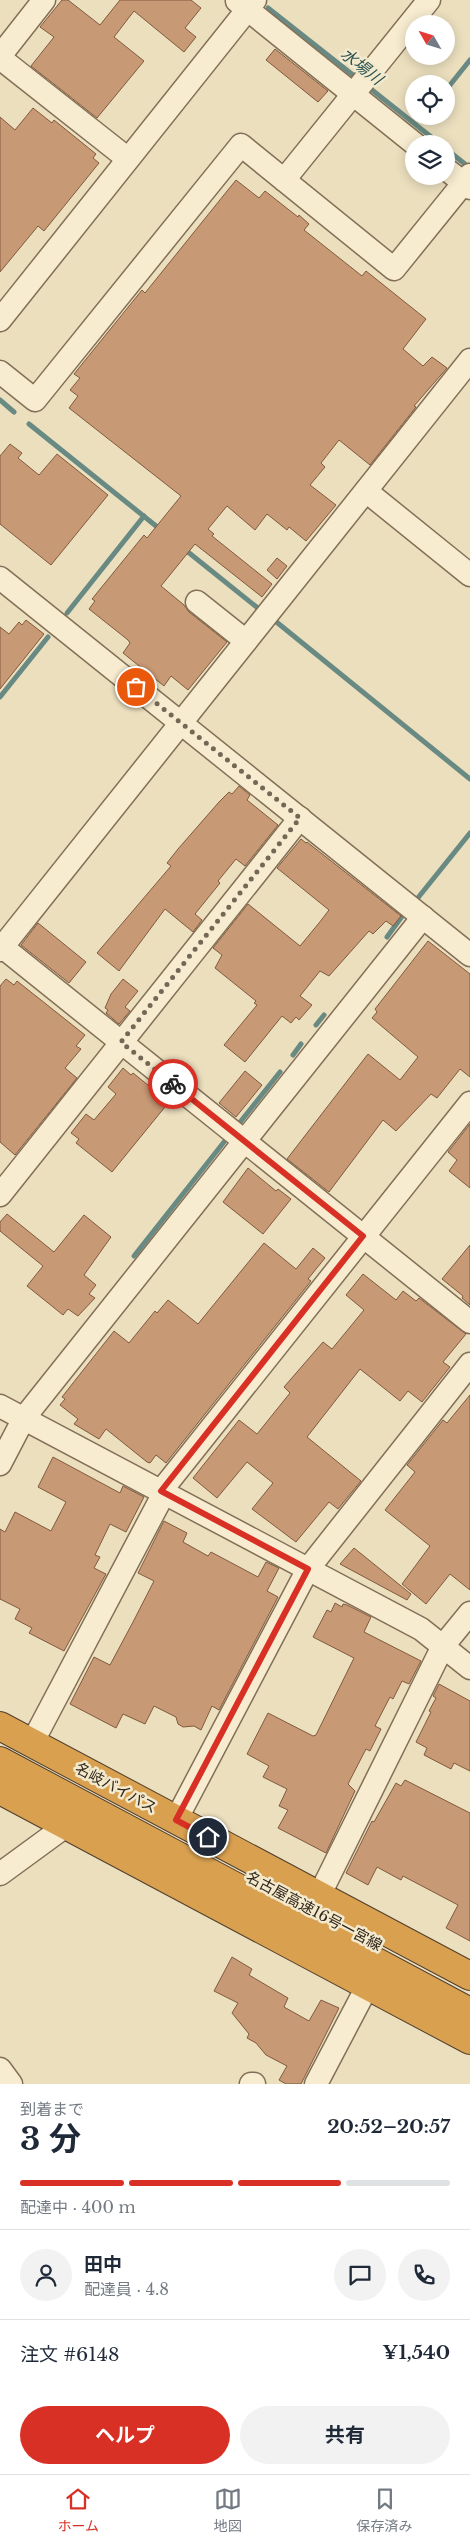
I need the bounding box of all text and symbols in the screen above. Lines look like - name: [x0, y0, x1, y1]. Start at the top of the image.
- north arrow: [405, 15, 455, 65]
- map controls: [405, 15, 455, 185]
- water label: 水場川: [337, 43, 389, 90]
- button: locate: [405, 75, 455, 125]
- button: layers: [405, 135, 455, 185]
- pin: [115, 666, 157, 708]
- icon: bag: [122, 673, 150, 701]
- courier: [148, 1059, 198, 1109]
- icon: bike: [159, 1070, 187, 1098]
- street label: 名岐バイパス: [72, 1758, 160, 1817]
- pin: [187, 1816, 229, 1858]
- icon: home: [194, 1823, 222, 1851]
- street label: 名古屋高速16号一宮線: [243, 1867, 386, 1954]
- text: 到着まで: [20, 2099, 84, 2119]
- text: 20:52–20:57: [327, 2115, 450, 2138]
- text: 3 分: [20, 2119, 81, 2159]
- text: 配達中 · 400 m: [20, 2197, 136, 2217]
- button: person: [20, 2249, 72, 2301]
- button: chat: [334, 2249, 386, 2301]
- button: phone: [398, 2249, 450, 2301]
- text: 田中: [84, 2253, 122, 2276]
- text: 配達員 · 4.8: [84, 2279, 169, 2299]
- text: ¥1,540: [382, 2341, 450, 2364]
- text: 注文 #6148: [20, 2343, 119, 2366]
- button: ヘルプ: [20, 2406, 230, 2464]
- button: 共有: [240, 2406, 450, 2464]
- tab: ホーム: [57, 2485, 99, 2535]
- tab: 地図: [214, 2485, 242, 2535]
- tab: 保存済み: [357, 2485, 413, 2535]

